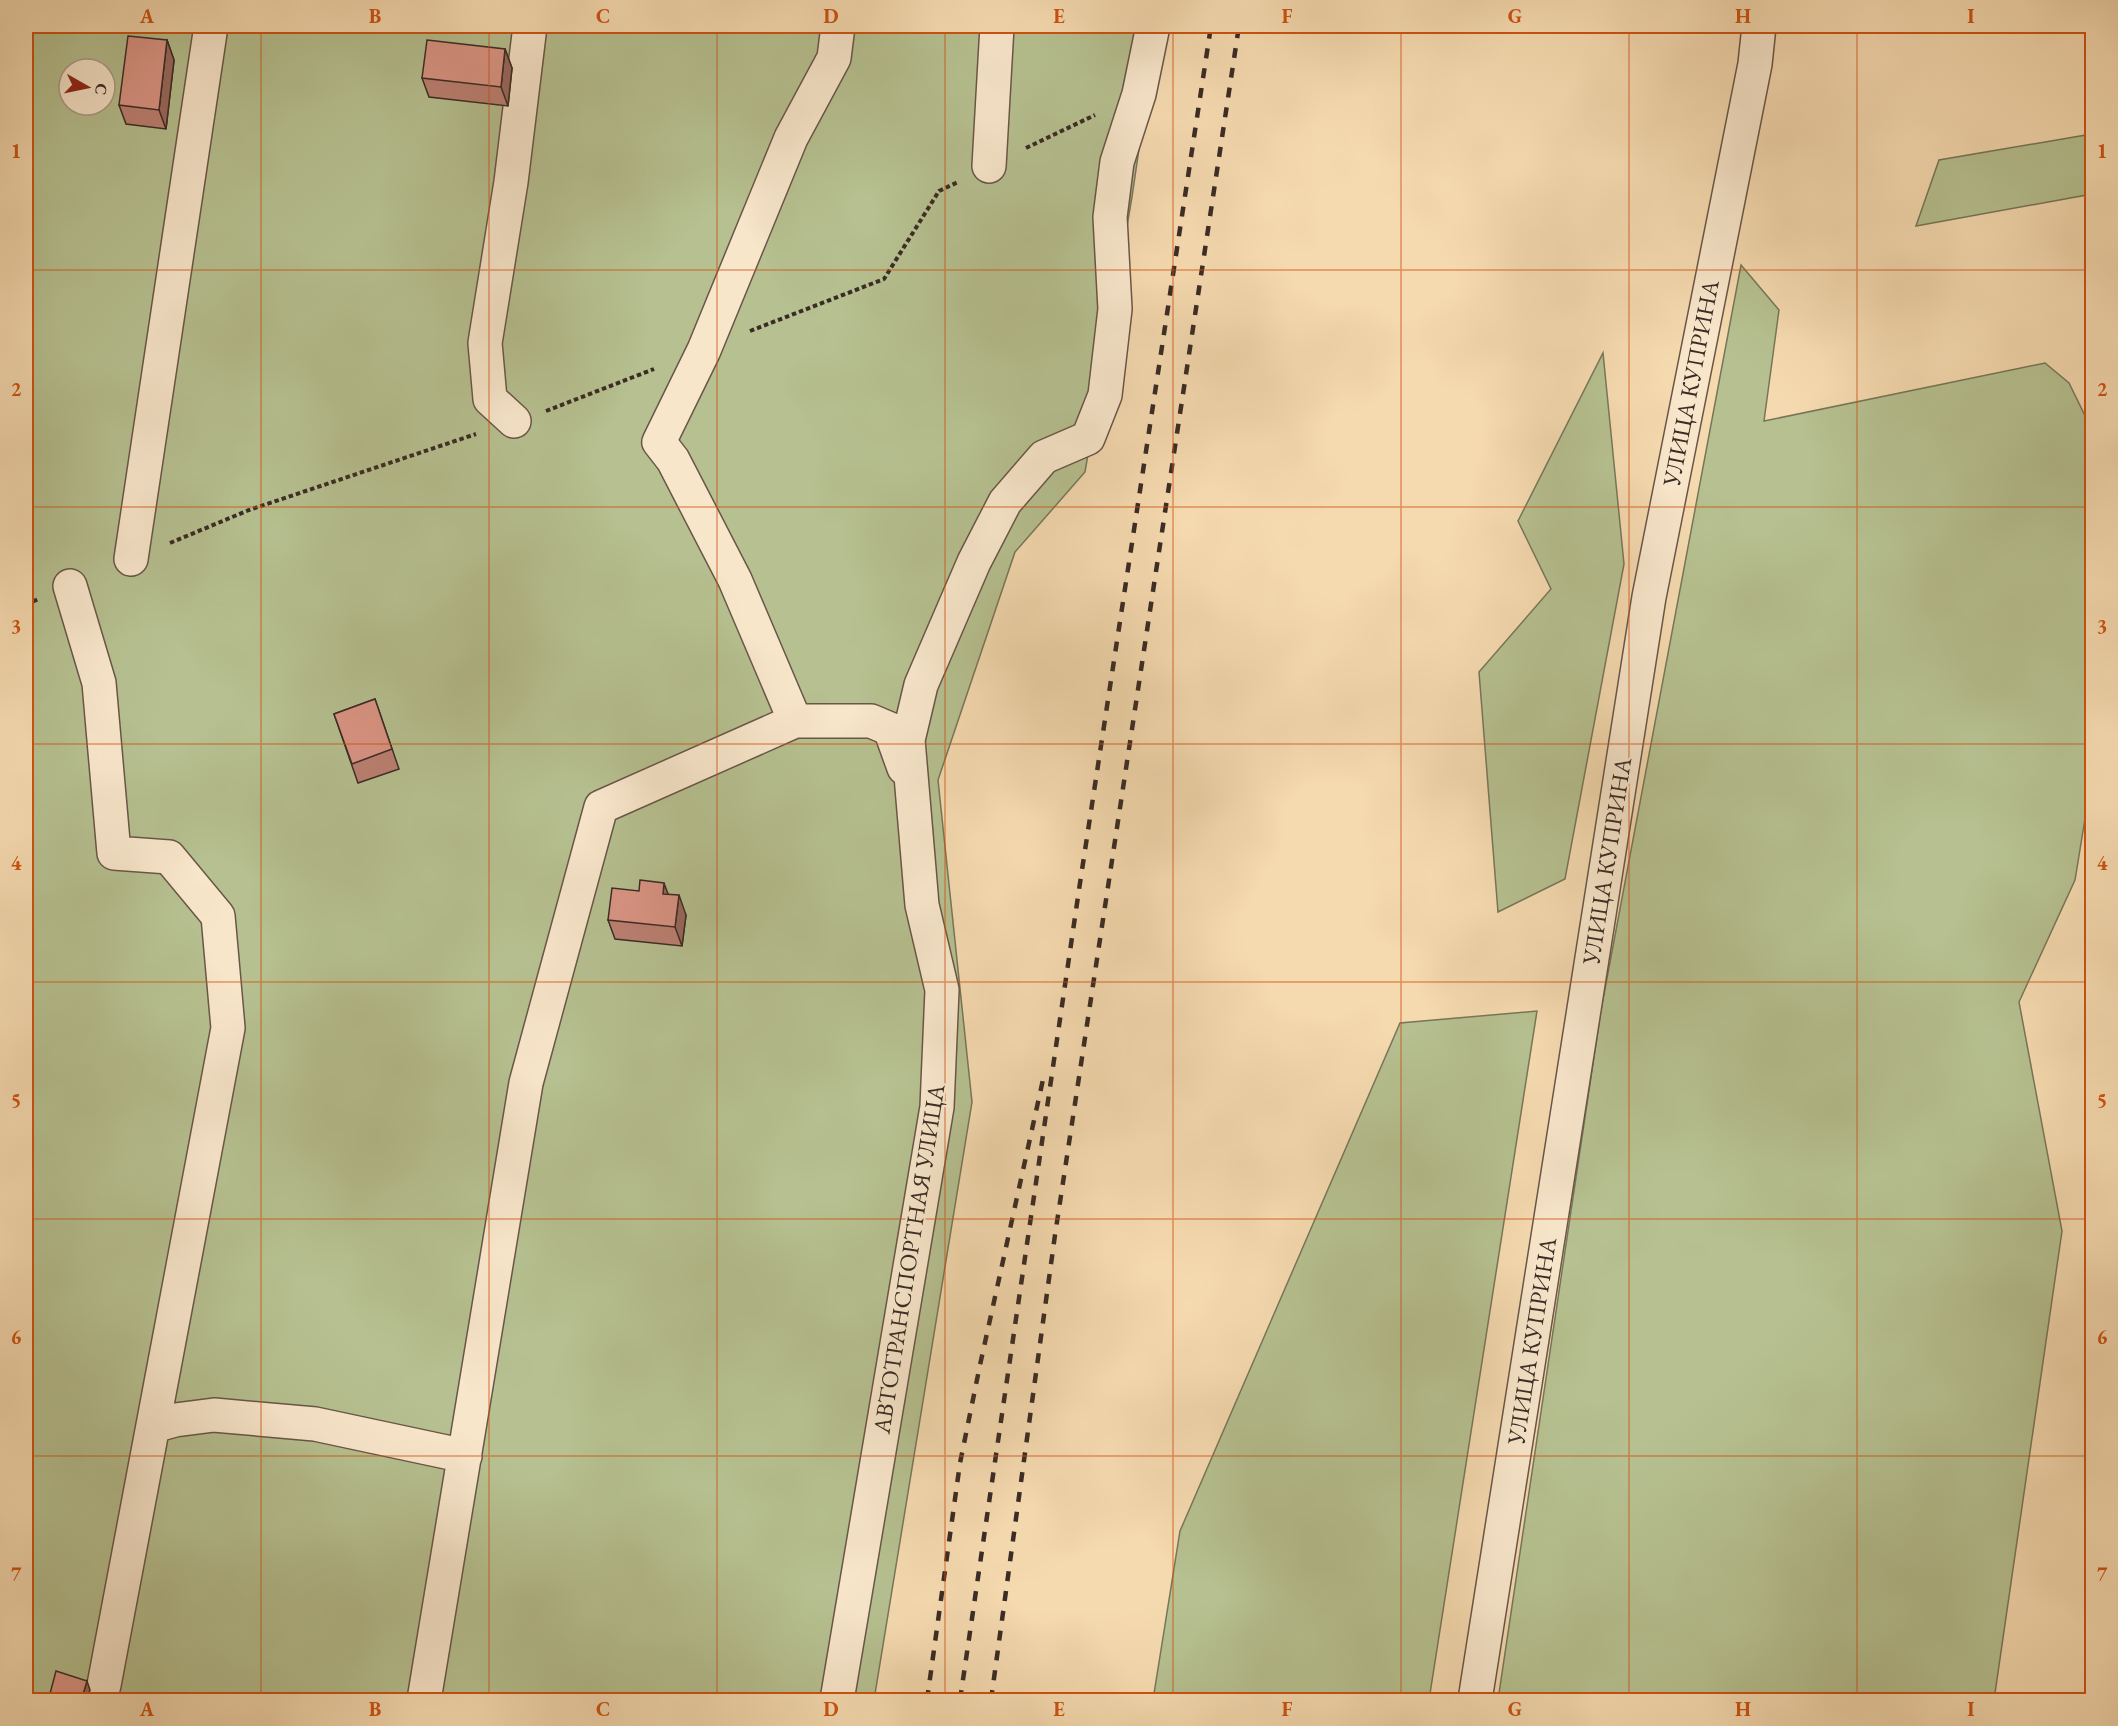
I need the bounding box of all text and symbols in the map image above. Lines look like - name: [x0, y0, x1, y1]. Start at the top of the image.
- text: A: [139, 3, 155, 29]
- text: B: [369, 3, 381, 29]
- text: C: [596, 3, 610, 29]
- text: D: [823, 3, 839, 29]
- text: E: [1053, 3, 1065, 29]
- text: F: [1282, 3, 1293, 29]
- text: G: [1508, 3, 1522, 29]
- text: H: [1735, 3, 1751, 29]
- text: I: [1967, 3, 1975, 29]
- north arrow: [57, 57, 117, 117]
- text: С: [90, 82, 113, 97]
- text: 1: [11, 138, 21, 164]
- text: 1: [2097, 138, 2107, 164]
- street label: УЛИЦА КУПРИНА: [1655, 277, 1726, 490]
- text: 2: [11, 376, 22, 402]
- text: 2: [2097, 376, 2108, 402]
- text: 3: [11, 613, 21, 639]
- text: 3: [2097, 613, 2107, 639]
- street label: УЛИЦА КУПРИНА: [1575, 755, 1638, 968]
- text: 4: [11, 850, 22, 876]
- text: 4: [2097, 850, 2108, 876]
- street label: АВТОТРАНСПОРТНАЯ УЛИЦА: [865, 1082, 952, 1437]
- text: 5: [11, 1087, 21, 1113]
- text: 5: [2097, 1087, 2107, 1113]
- street label: УЛИЦА КУПРИНА: [1500, 1235, 1563, 1448]
- text: 6: [11, 1324, 22, 1350]
- text: 6: [2097, 1324, 2108, 1350]
- text: 7: [11, 1561, 22, 1587]
- text: 7: [2097, 1561, 2108, 1587]
- text: A: [139, 1696, 155, 1722]
- text: B: [369, 1696, 381, 1722]
- text: C: [596, 1696, 610, 1722]
- text: D: [823, 1696, 839, 1722]
- text: E: [1053, 1696, 1065, 1722]
- text: F: [1282, 1696, 1293, 1722]
- text: G: [1508, 1696, 1522, 1722]
- text: H: [1735, 1696, 1751, 1722]
- text: I: [1967, 1696, 1975, 1722]

